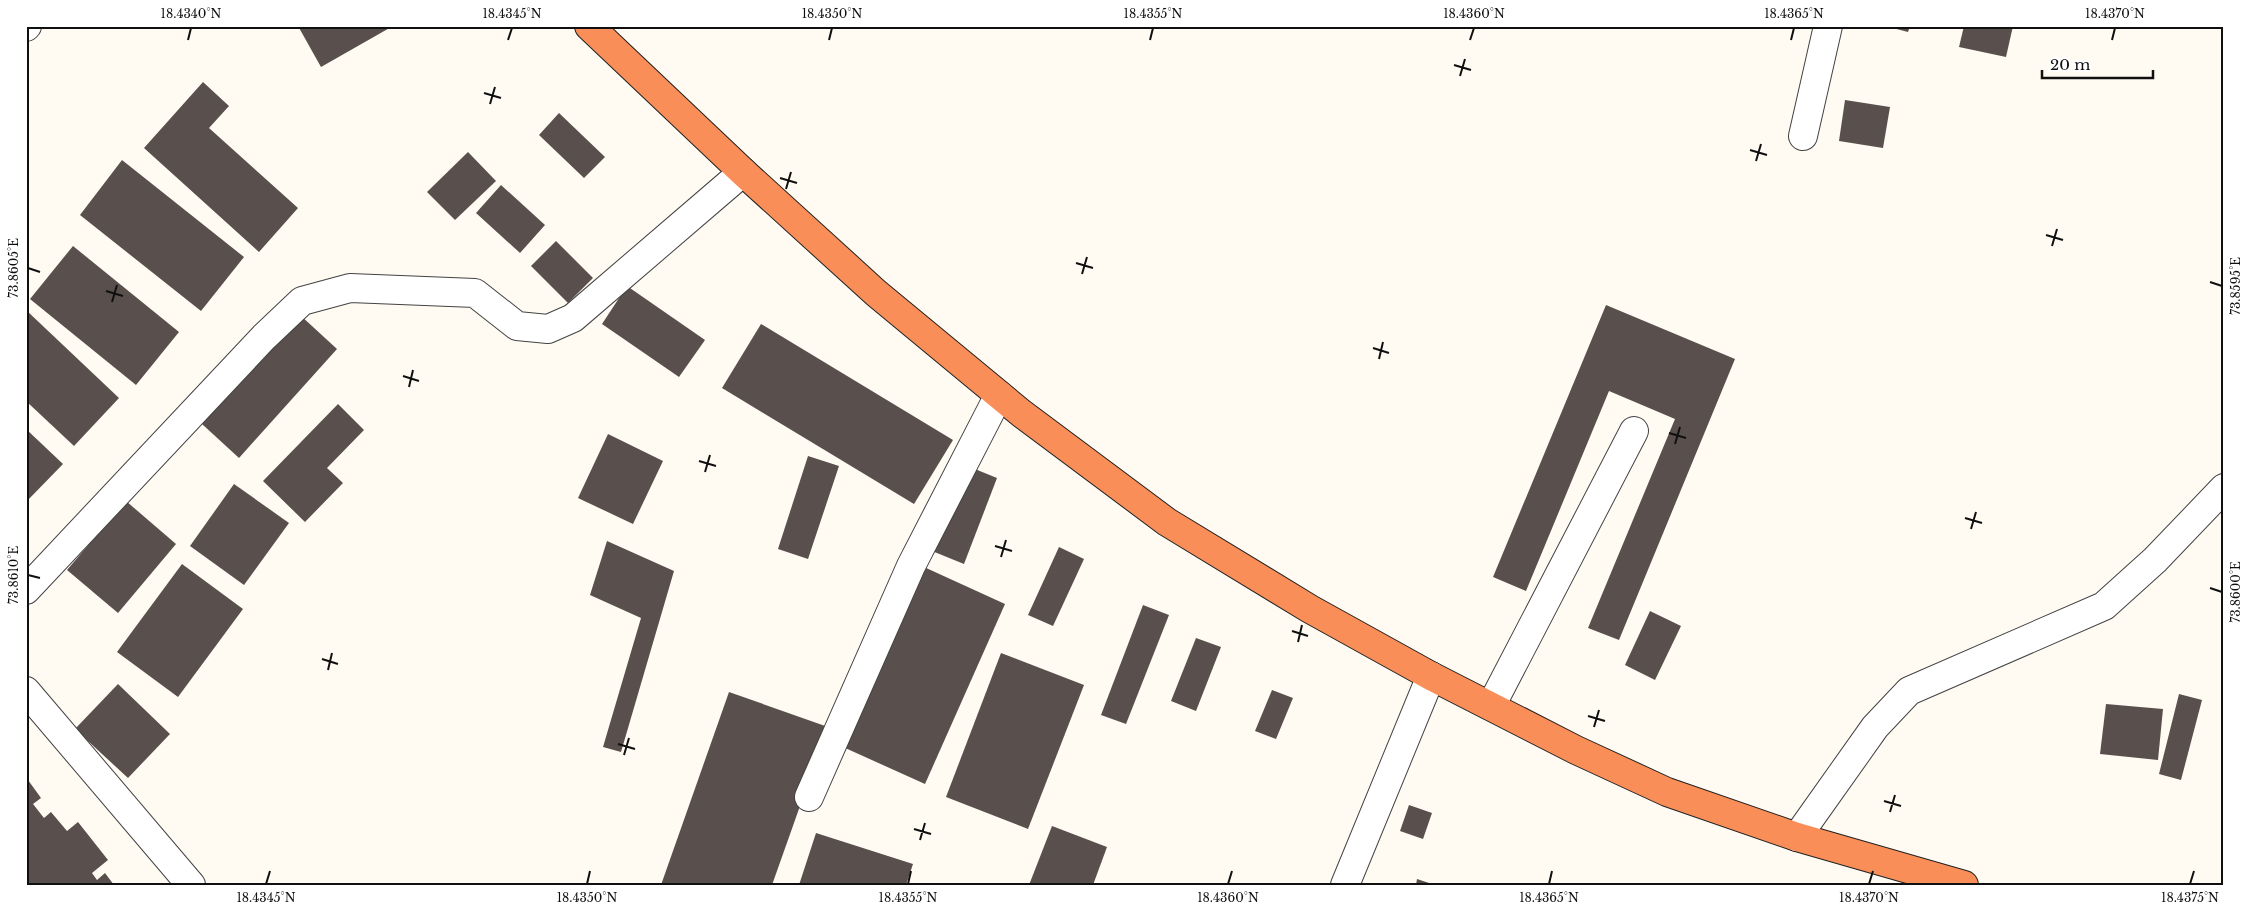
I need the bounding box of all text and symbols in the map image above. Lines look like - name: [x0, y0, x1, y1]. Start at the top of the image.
- text: 18.4340°N: [161, 6, 222, 21]
- text: 18.4345°N: [482, 6, 542, 21]
- text: 18.4350°N: [802, 6, 862, 21]
- text: 18.4355°N: [1124, 6, 1183, 21]
- text: 18.4360°N: [1443, 6, 1505, 21]
- text: 18.4365°N: [1764, 6, 1824, 21]
- text: 18.4370°N: [2085, 6, 2145, 21]
- scale bar: [2042, 48, 2154, 80]
- text: 20 m: [2050, 55, 2090, 74]
- text: 73.8605°E: [6, 238, 21, 298]
- text: 73.8595°E: [2228, 257, 2243, 315]
- text: 73.8610°E: [6, 546, 21, 604]
- text: 73.8600°E: [2228, 561, 2243, 623]
- text: 18.4345°N: [236, 890, 296, 905]
- text: 18.4350°N: [557, 890, 617, 905]
- text: 18.4355°N: [879, 890, 938, 905]
- text: 18.4360°N: [1197, 890, 1259, 905]
- text: 18.4365°N: [1519, 890, 1579, 905]
- text: 18.4370°N: [1839, 890, 1899, 905]
- text: 18.4375°N: [2161, 890, 2219, 905]

